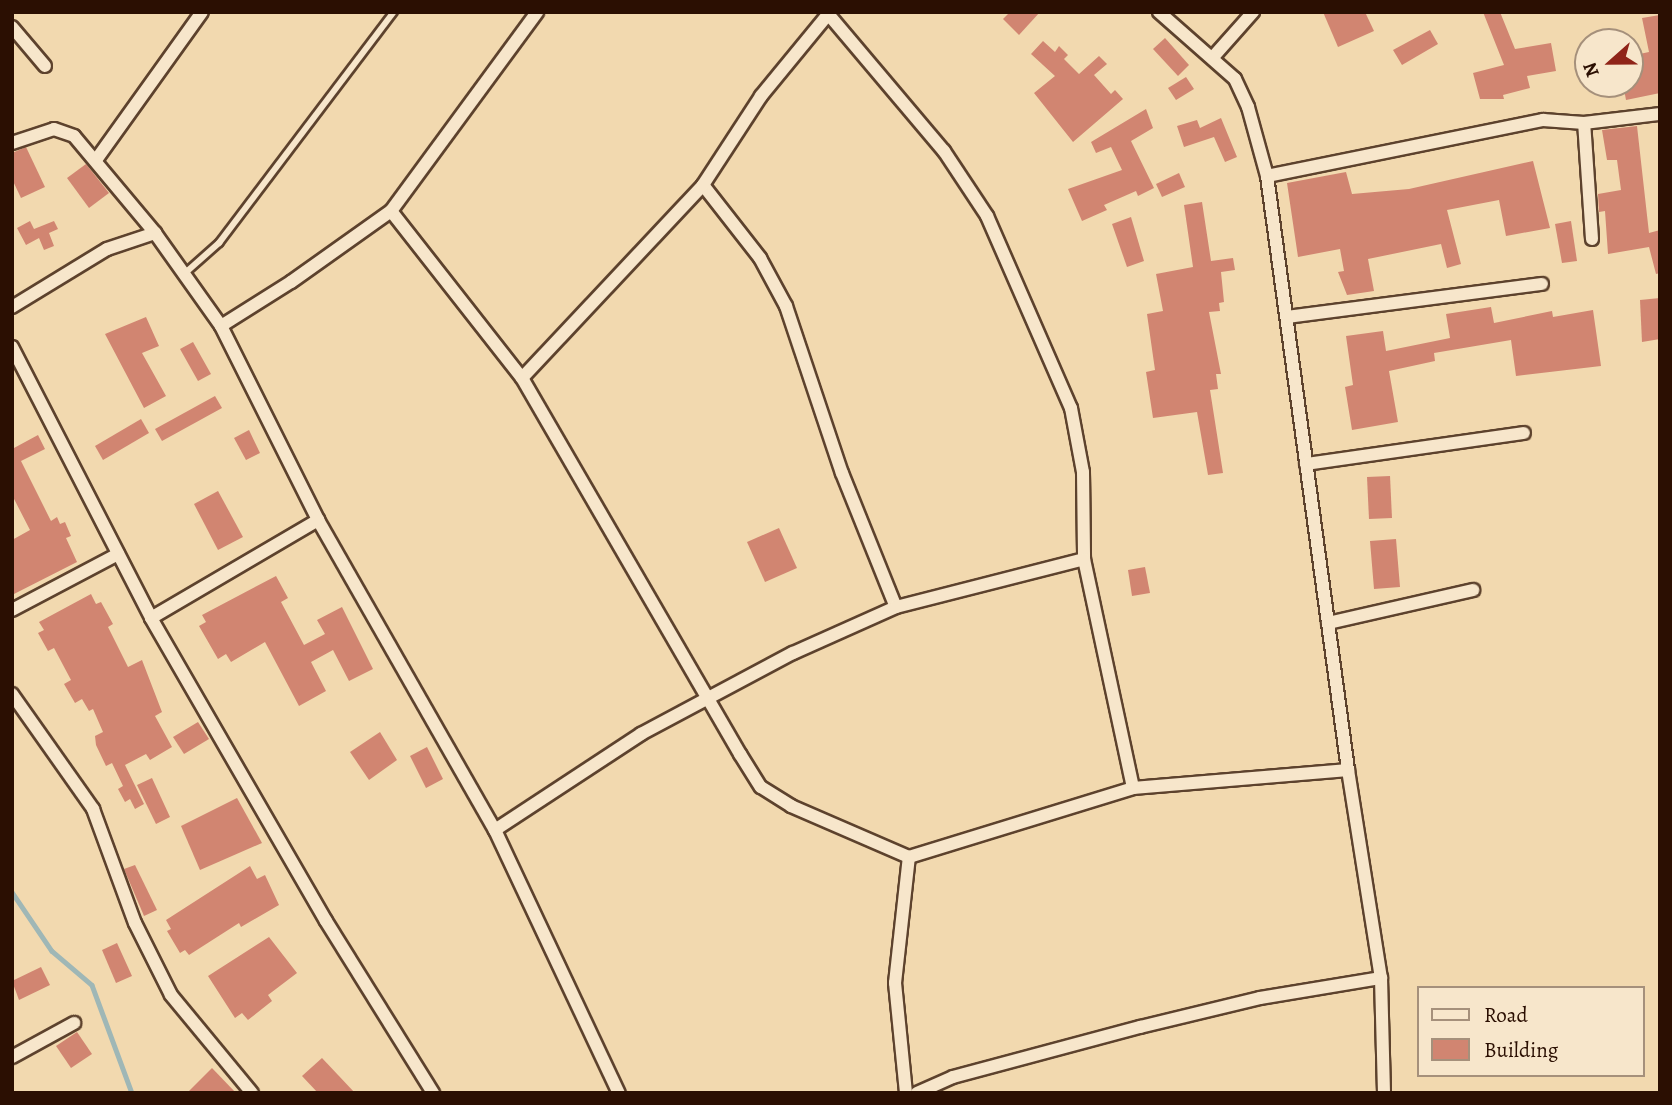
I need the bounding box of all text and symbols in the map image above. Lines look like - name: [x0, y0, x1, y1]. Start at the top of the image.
- north arrow: [1574, 28, 1644, 98]
- text: N: [1577, 59, 1606, 81]
- legend: [1416, 986, 1644, 1077]
- text: Road: [1484, 1001, 1528, 1029]
- text: Building: [1484, 1036, 1558, 1064]

